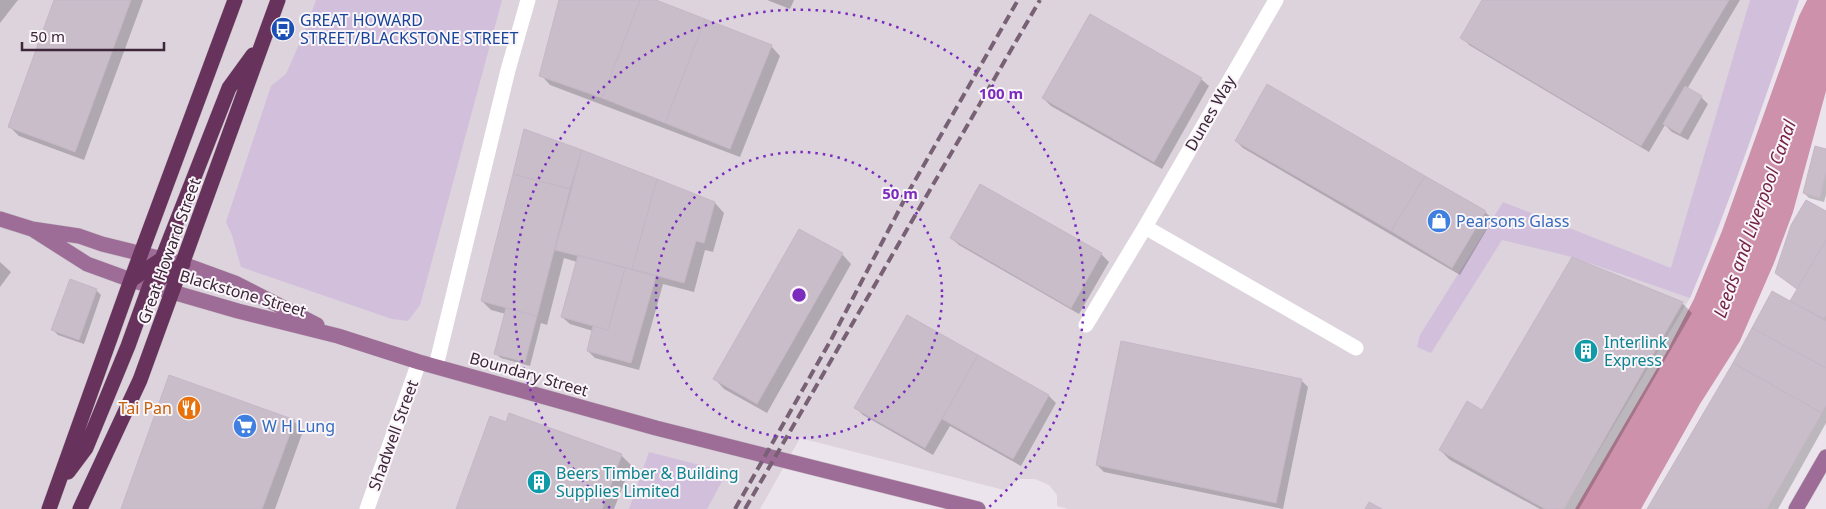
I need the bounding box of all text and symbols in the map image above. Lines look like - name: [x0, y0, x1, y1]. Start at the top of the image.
- place label: GREAT HOWARD STREET/BLACKSTONE STREET: [300, 9, 518, 49]
- bus stop icon: GREAT HOWARD STREET/BLACKSTONE STREET: [270, 16, 296, 42]
- scale bar: [22, 20, 165, 52]
- text: 50 m: [30, 26, 65, 46]
- street label: Dunes Way: [1179, 70, 1241, 155]
- text: 100 m: [979, 83, 1023, 103]
- water label: Leeds and Liverpool Canal: [1707, 116, 1801, 321]
- street label: Great Howard Street: [132, 175, 206, 327]
- text: 50 m: [882, 183, 918, 203]
- shop icon: Pearsons Glass: [1426, 208, 1452, 234]
- place label: Pearsons Glass: [1456, 210, 1569, 232]
- street label: Blackstone Street: [177, 264, 309, 322]
- centre of rings: [790, 286, 808, 304]
- place label: Interlink Express: [1604, 331, 1668, 371]
- building icon: Interlink Express: [1573, 338, 1599, 364]
- street label: Boundary Street: [467, 347, 591, 401]
- street label: Shadwell Street: [363, 376, 423, 493]
- restaurant icon: Tai Pan: [176, 395, 202, 421]
- place label: Tai Pan: [119, 397, 172, 419]
- supermarket icon: W H Lung: [232, 413, 258, 439]
- place label: W H Lung: [262, 415, 335, 437]
- place label: Beers Timber & Building Supplies Limited: [556, 462, 739, 502]
- building icon: Beers Timber & Building Supplies Limited: [526, 469, 552, 495]

